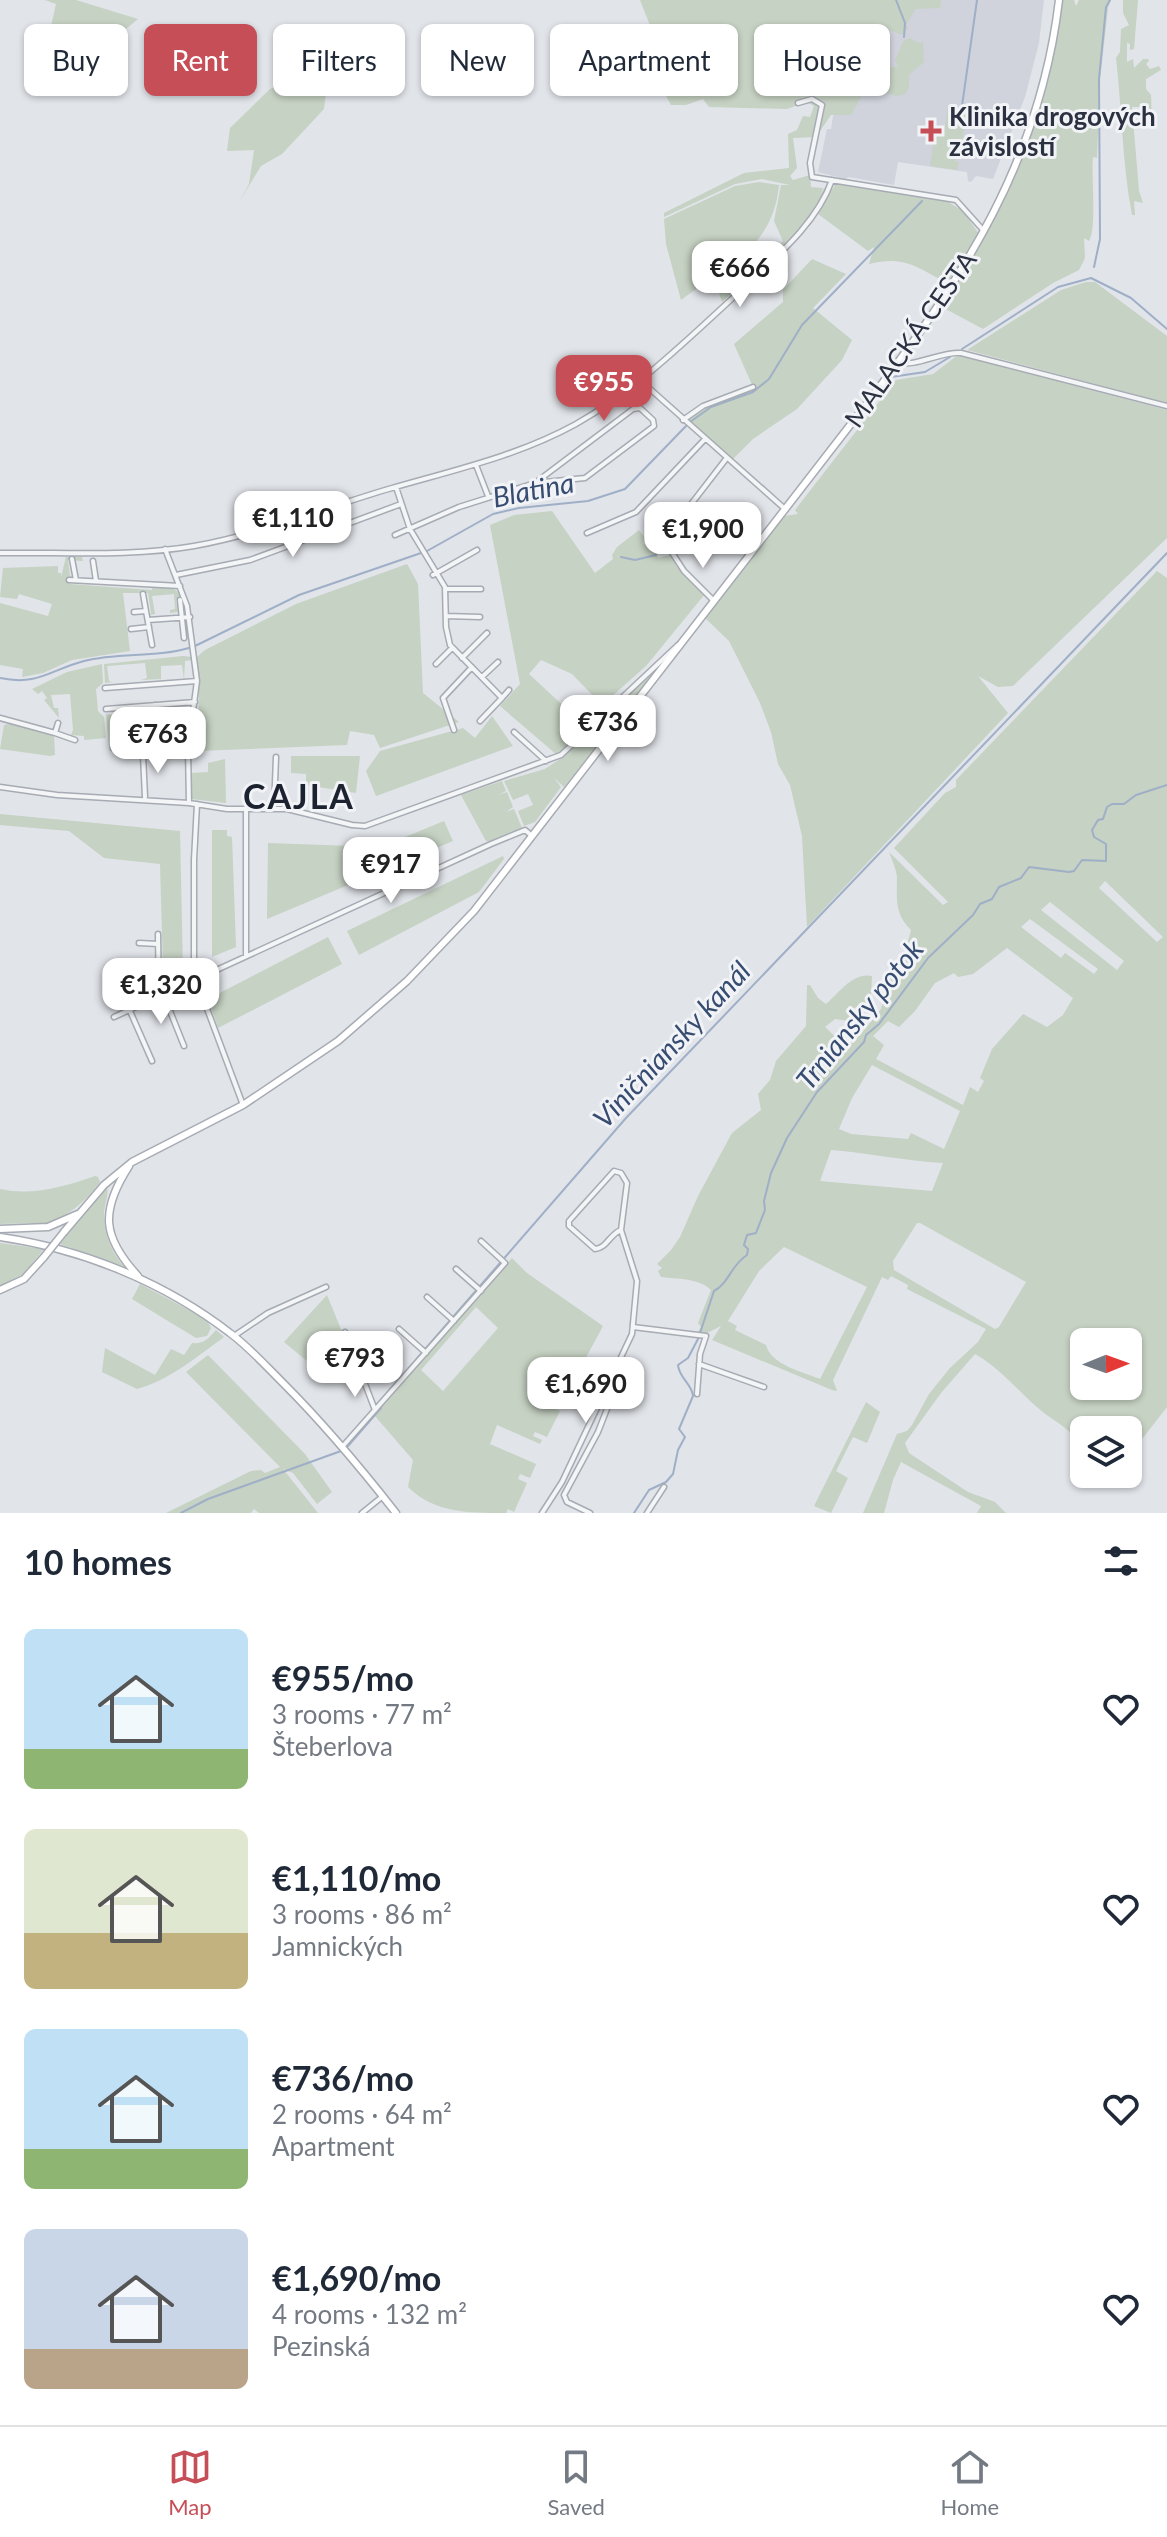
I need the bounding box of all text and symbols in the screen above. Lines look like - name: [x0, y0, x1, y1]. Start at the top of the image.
- chip: Buy: [24, 24, 128, 96]
- chip: Rent: [144, 24, 257, 96]
- chip: Filters: [273, 24, 405, 96]
- chip: New: [421, 24, 534, 96]
- chip: Apartment: [550, 24, 738, 96]
- chip: House: [754, 24, 890, 96]
- place label: Klinika drogových závislostí: [949, 100, 1156, 162]
- marker: Klinika drogových závislostí: [920, 120, 942, 142]
- pin: €666: [693, 241, 787, 309]
- street label: MALACKÁ CESTA: [837, 244, 983, 433]
- text: €666: [710, 251, 770, 283]
- pin: €955: [557, 355, 651, 423]
- text: €955: [574, 365, 634, 397]
- water label: Blatina: [489, 464, 577, 514]
- pin: €1,110: [228, 491, 358, 559]
- text: €1,110: [252, 501, 334, 533]
- pin: €1,900: [638, 502, 768, 570]
- text: €1,900: [662, 512, 744, 544]
- pin: €736: [561, 695, 655, 763]
- text: €736: [578, 705, 638, 737]
- pin: €763: [111, 707, 205, 775]
- text: €763: [128, 717, 188, 749]
- district label: CAJLA: [243, 775, 355, 816]
- pin: €917: [344, 837, 438, 905]
- text: €917: [361, 847, 421, 879]
- water label: Trniansky potok: [788, 932, 930, 1096]
- water label: Viničniansky kanál: [585, 954, 757, 1134]
- pin: €1,320: [96, 958, 226, 1026]
- text: €1,320: [120, 968, 202, 1000]
- north arrow: [1070, 1328, 1142, 1400]
- map controls: [1070, 1328, 1142, 1488]
- pin: €793: [308, 1331, 402, 1399]
- text: €793: [325, 1341, 385, 1373]
- pin: €1,690: [521, 1357, 651, 1425]
- text: €1,690: [545, 1367, 627, 1399]
- button: layers: [1070, 1416, 1142, 1488]
- icon: filters: [1099, 1539, 1143, 1583]
- text: 10 homes: [24, 1541, 172, 1582]
- text: €955/mo: [272, 1657, 414, 1698]
- icon: home: [88, 1661, 184, 1757]
- icon: heart: [1099, 1687, 1143, 1731]
- text: 3 rooms · 77 m²: [272, 1698, 452, 1730]
- text: Šteberlova: [272, 1730, 393, 1762]
- text: €1,110/mo: [272, 1857, 441, 1898]
- icon: home: [88, 1861, 184, 1957]
- icon: heart: [1099, 1887, 1143, 1931]
- text: 3 rooms · 86 m²: [272, 1898, 452, 1930]
- text: Jamnických: [272, 1930, 403, 1962]
- text: €736/mo: [272, 2057, 414, 2098]
- icon: home: [88, 2061, 184, 2157]
- icon: heart: [1099, 2087, 1143, 2131]
- text: 2 rooms · 64 m²: [272, 2098, 452, 2130]
- text: Apartment: [272, 2130, 395, 2162]
- text: €1,690/mo: [272, 2257, 441, 2298]
- icon: home: [88, 2261, 184, 2357]
- icon: heart: [1099, 2287, 1143, 2331]
- text: 4 rooms · 132 m²: [272, 2298, 467, 2330]
- text: Pezinská: [272, 2330, 371, 2362]
- tab: Map: [168, 2445, 212, 2520]
- tab: Saved: [547, 2445, 605, 2520]
- tab: Home: [941, 2445, 999, 2520]

